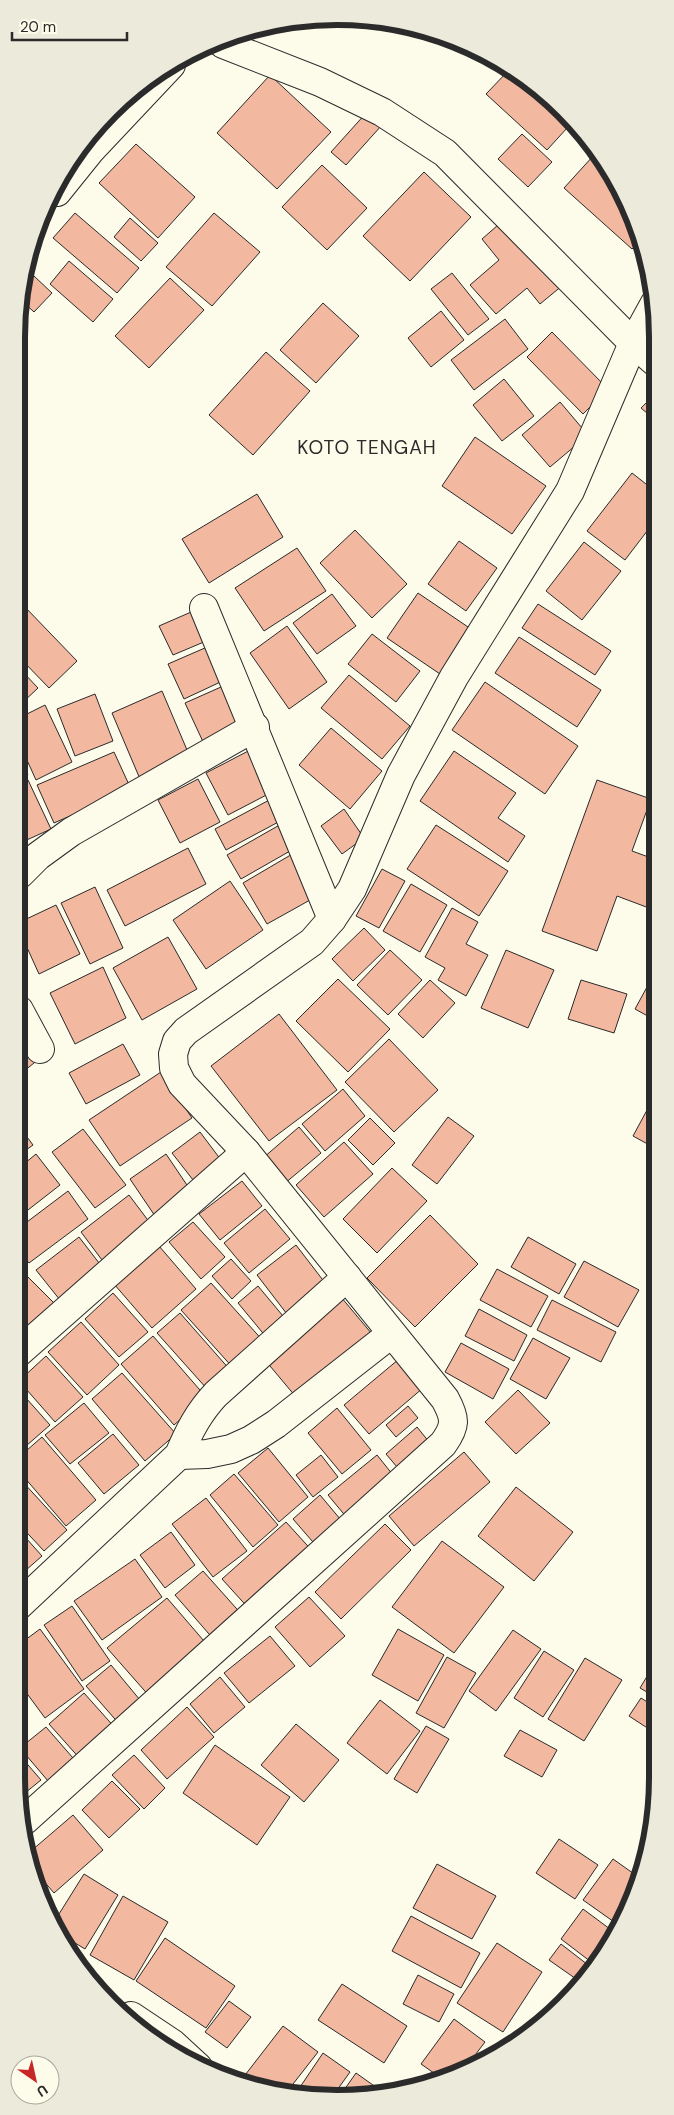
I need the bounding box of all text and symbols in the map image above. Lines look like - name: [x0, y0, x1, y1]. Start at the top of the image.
- scale bar: [12, 10, 128, 42]
- text: 20 m: [20, 17, 56, 37]
- district label: KOTO TENGAH: [297, 435, 437, 460]
- north arrow: [10, 2055, 60, 2105]
- text: U: [33, 2081, 51, 2101]

